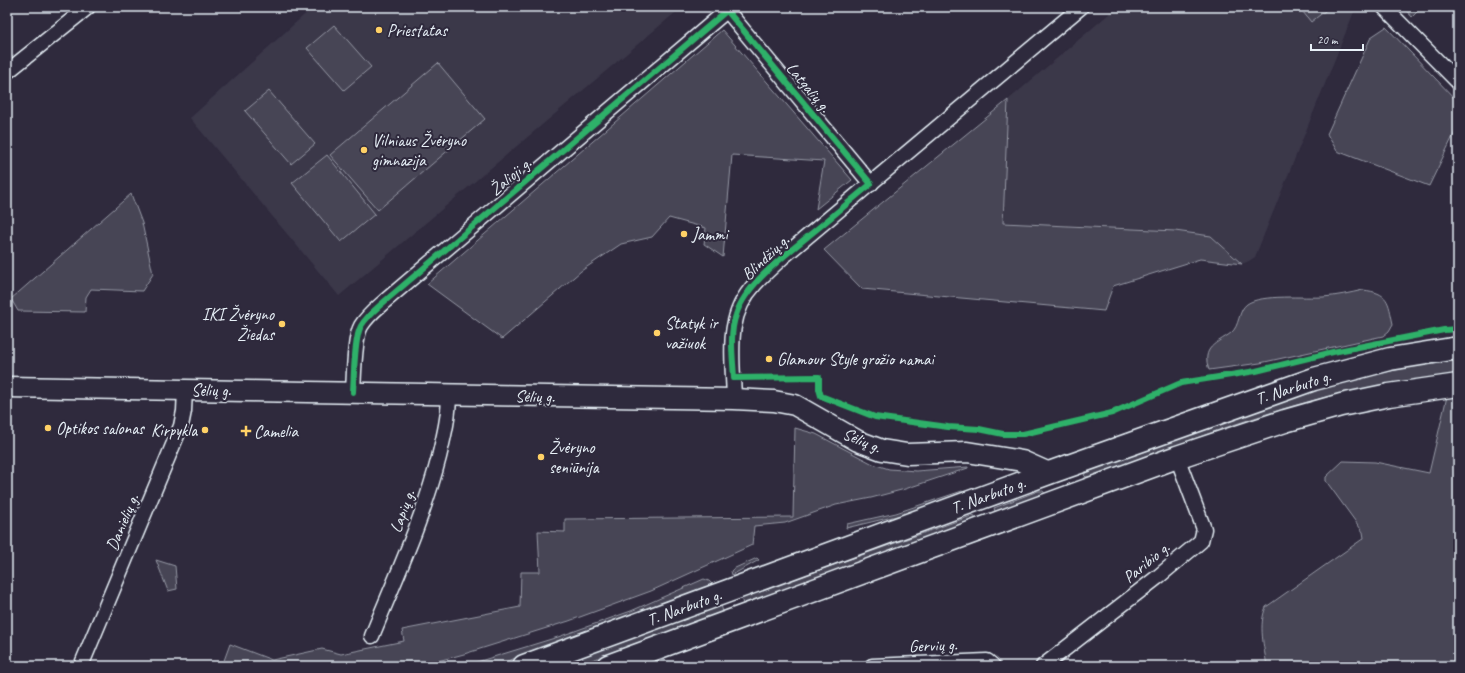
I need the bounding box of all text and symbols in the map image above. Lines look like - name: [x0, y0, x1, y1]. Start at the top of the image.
- place label: Priestatas: [387, 20, 448, 41]
- marker: Priestatas: [374, 25, 384, 35]
- scale bar: [1311, 26, 1363, 52]
- text: 20 m: [1317, 32, 1339, 48]
- street label: Latgalių g.: [782, 58, 836, 117]
- place label: Vilniaus Žvėryno gimnazija: [372, 130, 467, 171]
- marker: Vilniaus Žvėryno gimnazija: [359, 145, 369, 155]
- street label: Žalioji g.: [485, 152, 536, 200]
- place label: Jammi: [691, 224, 729, 245]
- marker: Jammi: [679, 229, 689, 239]
- street label: Blindžių g.: [737, 230, 794, 285]
- place label: IKI Žvėryno Žiedas: [202, 304, 275, 345]
- place label: Statyk ir važiuok: [665, 313, 720, 354]
- marker: IKI Žvėryno Žiedas: [277, 319, 287, 329]
- marker: Statyk ir važiuok: [652, 328, 662, 338]
- place label: Glamour Style grožio namai: [777, 349, 935, 370]
- marker: Glamour Style grožio namai: [764, 354, 774, 364]
- street label: T. Narbuto g.: [1253, 365, 1334, 409]
- street label: Sėlių g.: [191, 380, 231, 401]
- street label: Sėlių g.: [515, 386, 556, 407]
- place label: Optikos salonas: [56, 418, 145, 439]
- place label: Kirpykla: [151, 420, 198, 441]
- place label: Camelia: [254, 421, 300, 442]
- marker: Optikos salonas: [43, 423, 53, 433]
- street label: Sėlių g.: [839, 423, 885, 458]
- marker: Kirpykla: [200, 425, 210, 435]
- marker: Camelia: [241, 426, 251, 436]
- place label: Žvėryno seniūnija: [549, 437, 600, 478]
- marker: Žvėryno seniūnija: [536, 452, 546, 462]
- street label: T. Narbuto g.: [948, 472, 1029, 519]
- street label: Lapių g.: [385, 486, 420, 535]
- street label: Danielių g.: [101, 490, 144, 554]
- street label: Paribio g.: [1119, 537, 1174, 588]
- street label: T. Narbuto g.: [644, 584, 725, 631]
- street label: Gervių g.: [908, 634, 958, 657]

